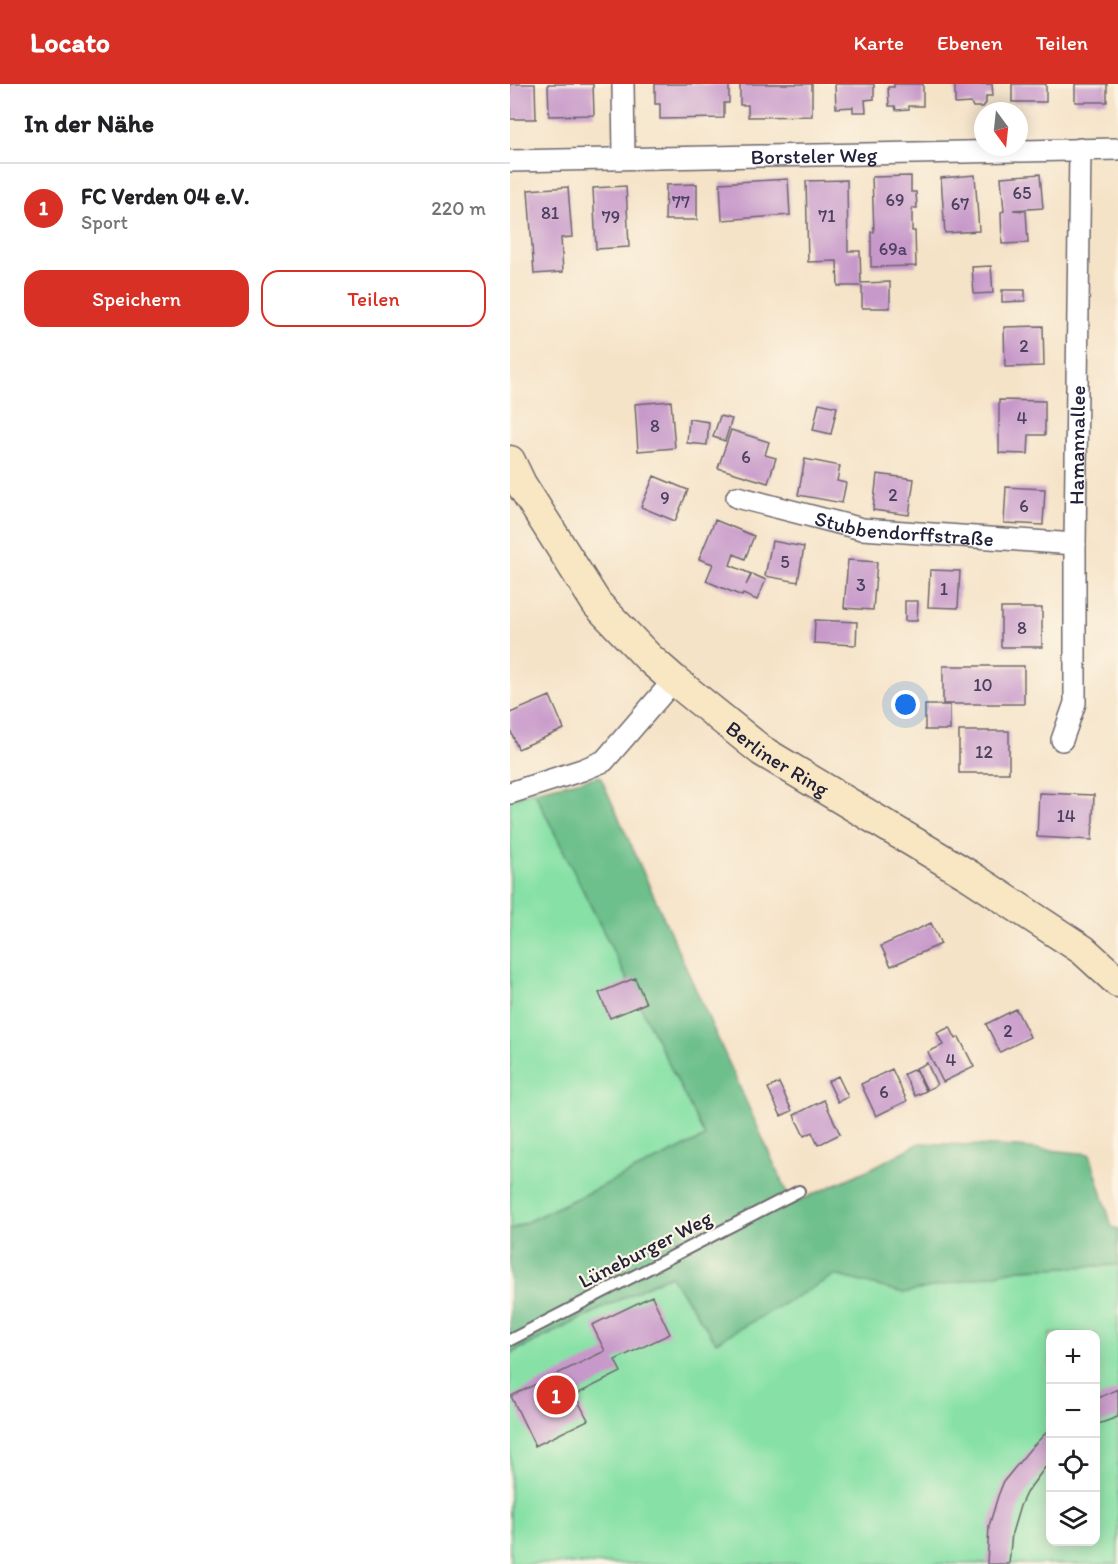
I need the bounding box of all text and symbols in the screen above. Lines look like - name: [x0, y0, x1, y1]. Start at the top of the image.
- text: Locato: [30, 25, 110, 59]
- text: Karte: [854, 30, 904, 55]
- text: Ebenen: [937, 30, 1003, 55]
- text: Teilen: [1036, 30, 1088, 55]
- north arrow: [974, 102, 1028, 156]
- text: In der Nähe: [24, 107, 154, 139]
- street label: Borsteler Weg: [750, 141, 878, 169]
- house number: 65: [1013, 182, 1031, 204]
- text: FC Verden 04 e.V.: [81, 183, 249, 210]
- house number: 69: [886, 189, 904, 211]
- house number: 77: [672, 191, 690, 213]
- house number: 67: [951, 193, 969, 215]
- text: 1: [39, 196, 48, 220]
- text: 220 m: [431, 196, 486, 220]
- house number: 81: [541, 202, 559, 224]
- house number: 71: [818, 205, 836, 227]
- house number: 79: [602, 206, 620, 228]
- text: Sport: [81, 210, 128, 234]
- house number: 69a: [879, 238, 908, 260]
- button: Speichern: [24, 270, 249, 327]
- button: Teilen: [261, 270, 486, 327]
- house number: 2: [1019, 335, 1029, 357]
- street label: Hamannallee: [1063, 385, 1090, 505]
- house number: 4: [1017, 407, 1028, 429]
- house number: 8: [650, 415, 660, 437]
- house number: 6: [741, 446, 751, 468]
- house number: 2: [888, 484, 898, 506]
- house number: 9: [660, 487, 670, 509]
- house number: 6: [1019, 495, 1029, 517]
- street label: Stubbendorffstraße: [812, 505, 995, 551]
- house number: 5: [780, 551, 790, 573]
- house number: 3: [856, 574, 866, 596]
- house number: 1: [940, 578, 948, 600]
- house number: 8: [1017, 617, 1027, 639]
- house number: 10: [973, 674, 993, 696]
- your location: [891, 690, 920, 719]
- street label: Berliner Ring: [721, 715, 834, 801]
- house number: 12: [975, 741, 993, 763]
- house number: 14: [1056, 805, 1076, 827]
- house number: 2: [1003, 1020, 1013, 1042]
- house number: 4: [946, 1049, 957, 1071]
- house number: 6: [879, 1081, 889, 1103]
- street label: Lüneburger Weg: [574, 1205, 716, 1293]
- map controls: [1046, 1330, 1100, 1546]
- button: +: [1046, 1330, 1100, 1384]
- pin: 1: [536, 1372, 576, 1418]
- button: −: [1046, 1384, 1100, 1438]
- button: locate: [1046, 1438, 1100, 1492]
- button: layers: [1046, 1492, 1100, 1546]

